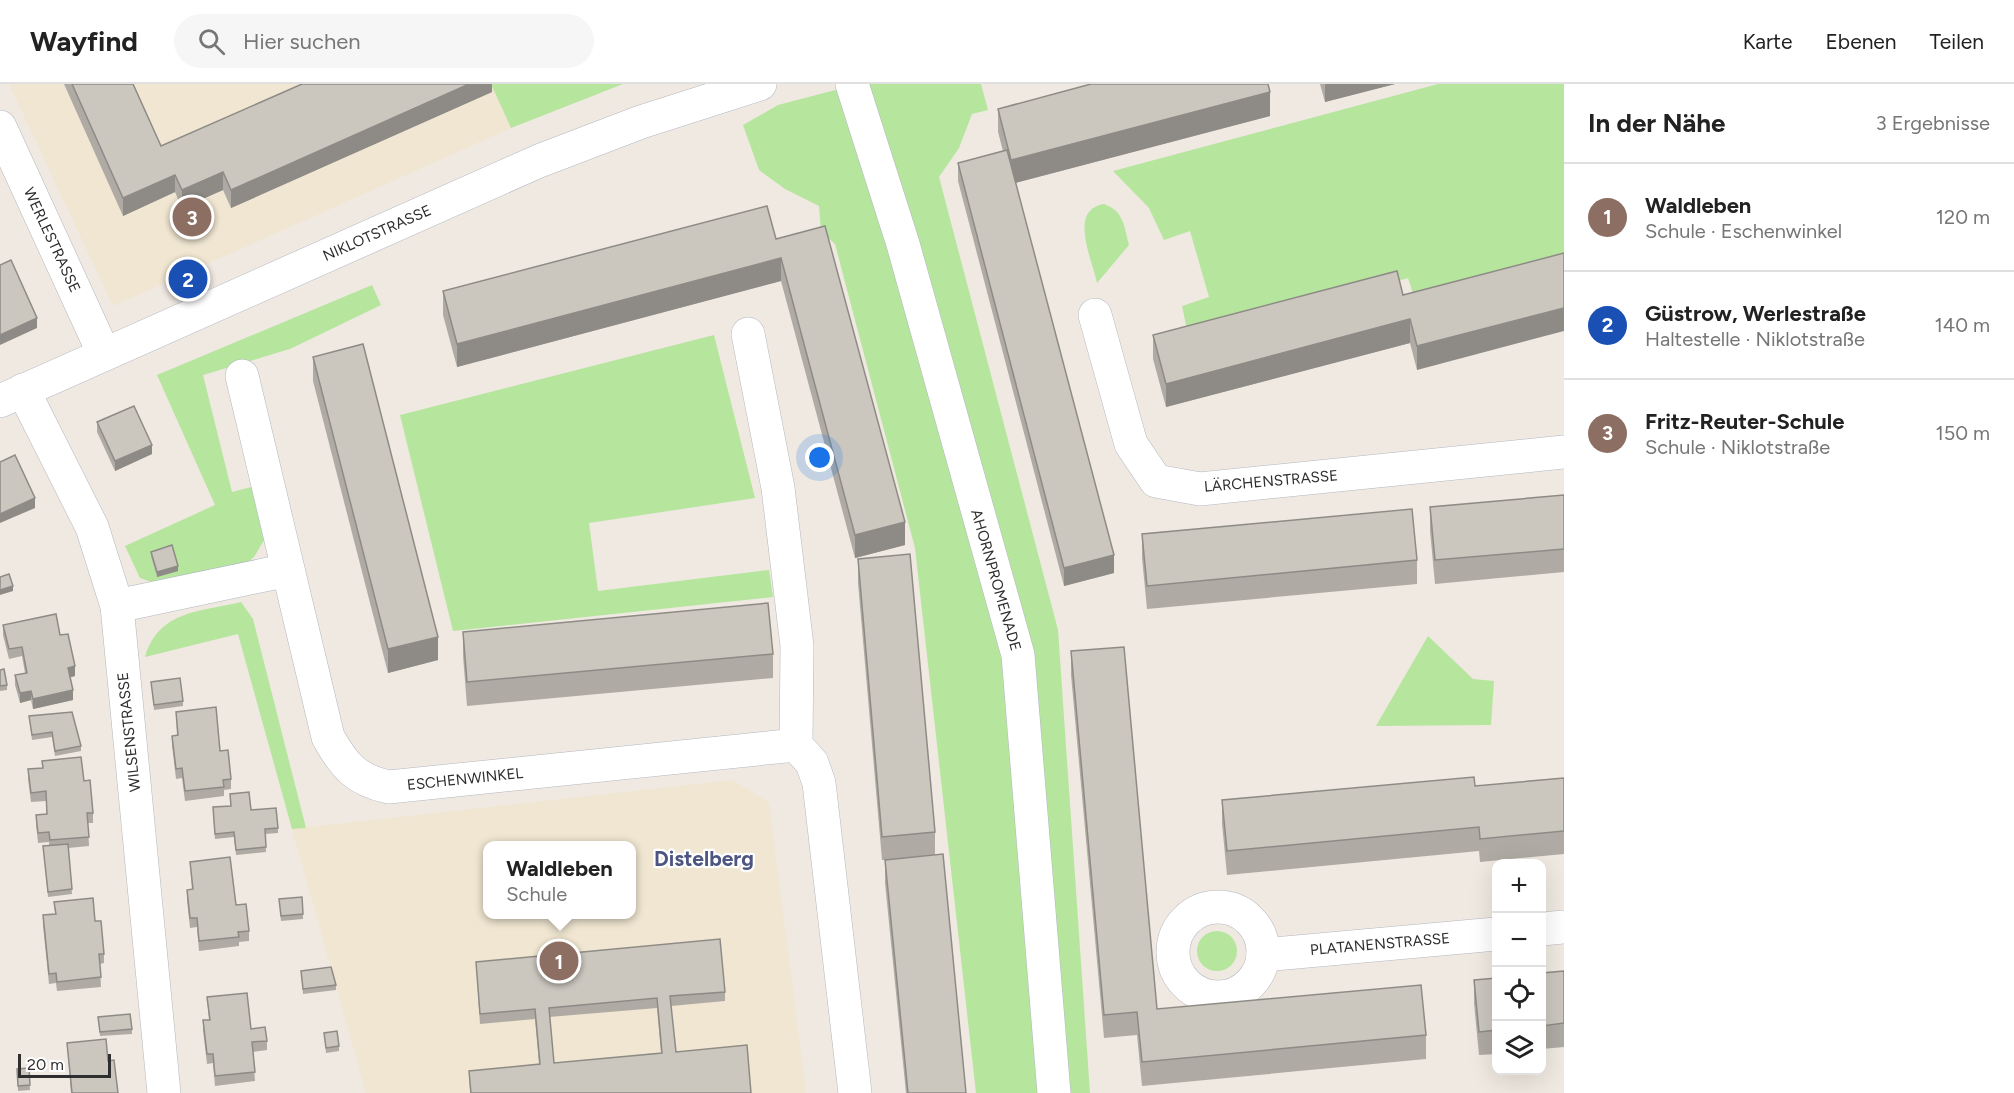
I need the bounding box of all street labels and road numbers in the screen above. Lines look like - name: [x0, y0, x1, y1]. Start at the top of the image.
- street label: WERLESTRASSE: [20, 185, 84, 295]
- street label: NIKLOTSTRASSE: [320, 201, 434, 265]
- street label: LÄRCHENSTRASSE: [1203, 466, 1339, 496]
- street label: AHORNPROMENADE: [967, 507, 1025, 653]
- street label: WILSENSTRASSE: [114, 671, 144, 793]
- street label: ESCHENWINKEL: [406, 764, 524, 794]
- street label: PLATANENSTRASSE: [1309, 929, 1451, 959]

